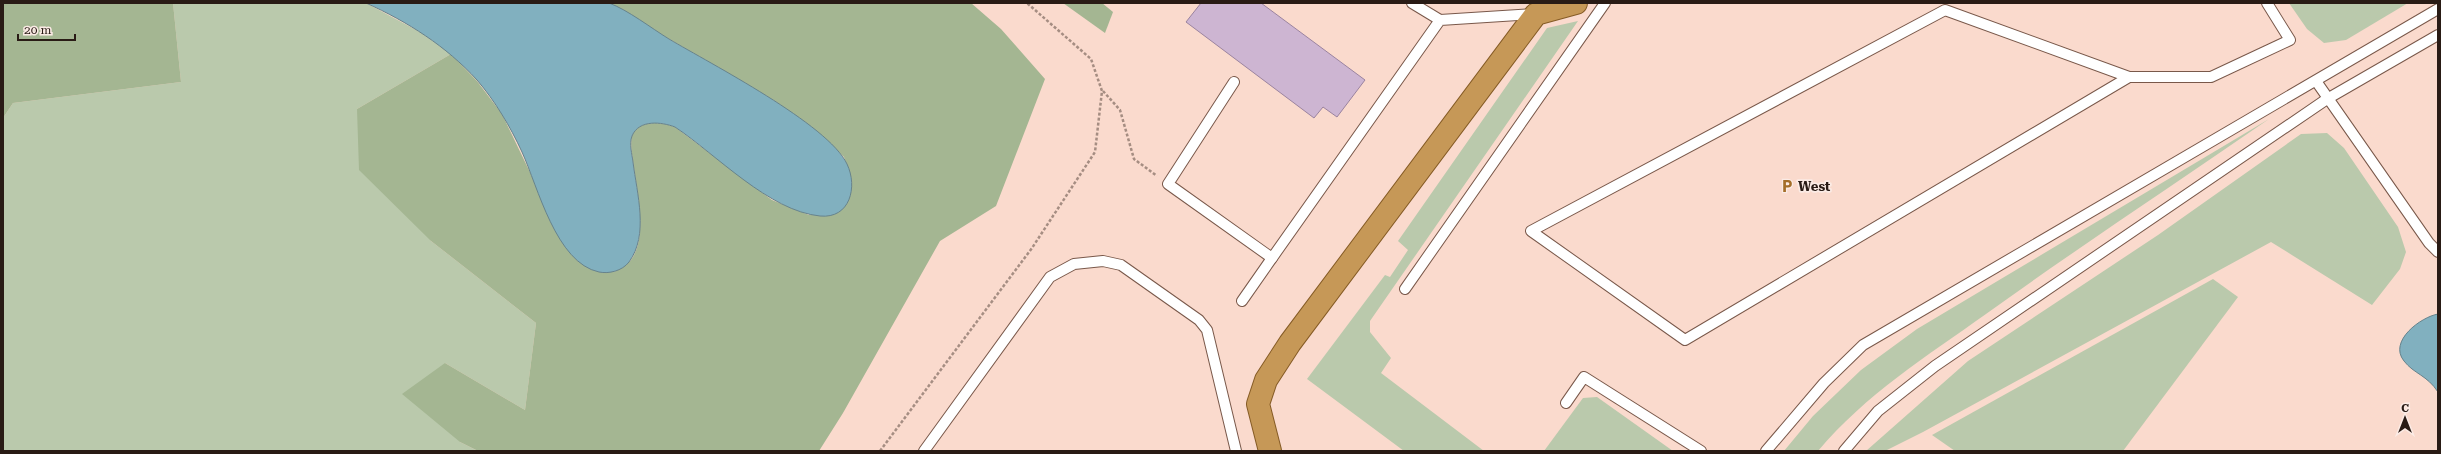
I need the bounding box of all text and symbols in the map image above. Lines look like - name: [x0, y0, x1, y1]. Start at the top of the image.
- scale bar: [18, 16, 75, 42]
- text: 20 m: [24, 23, 51, 37]
- parking icon: West: [1779, 178, 1795, 194]
- place label: West: [1798, 179, 1831, 194]
- north arrow: [2385, 398, 2425, 438]
- text: С: [2401, 402, 2409, 415]

